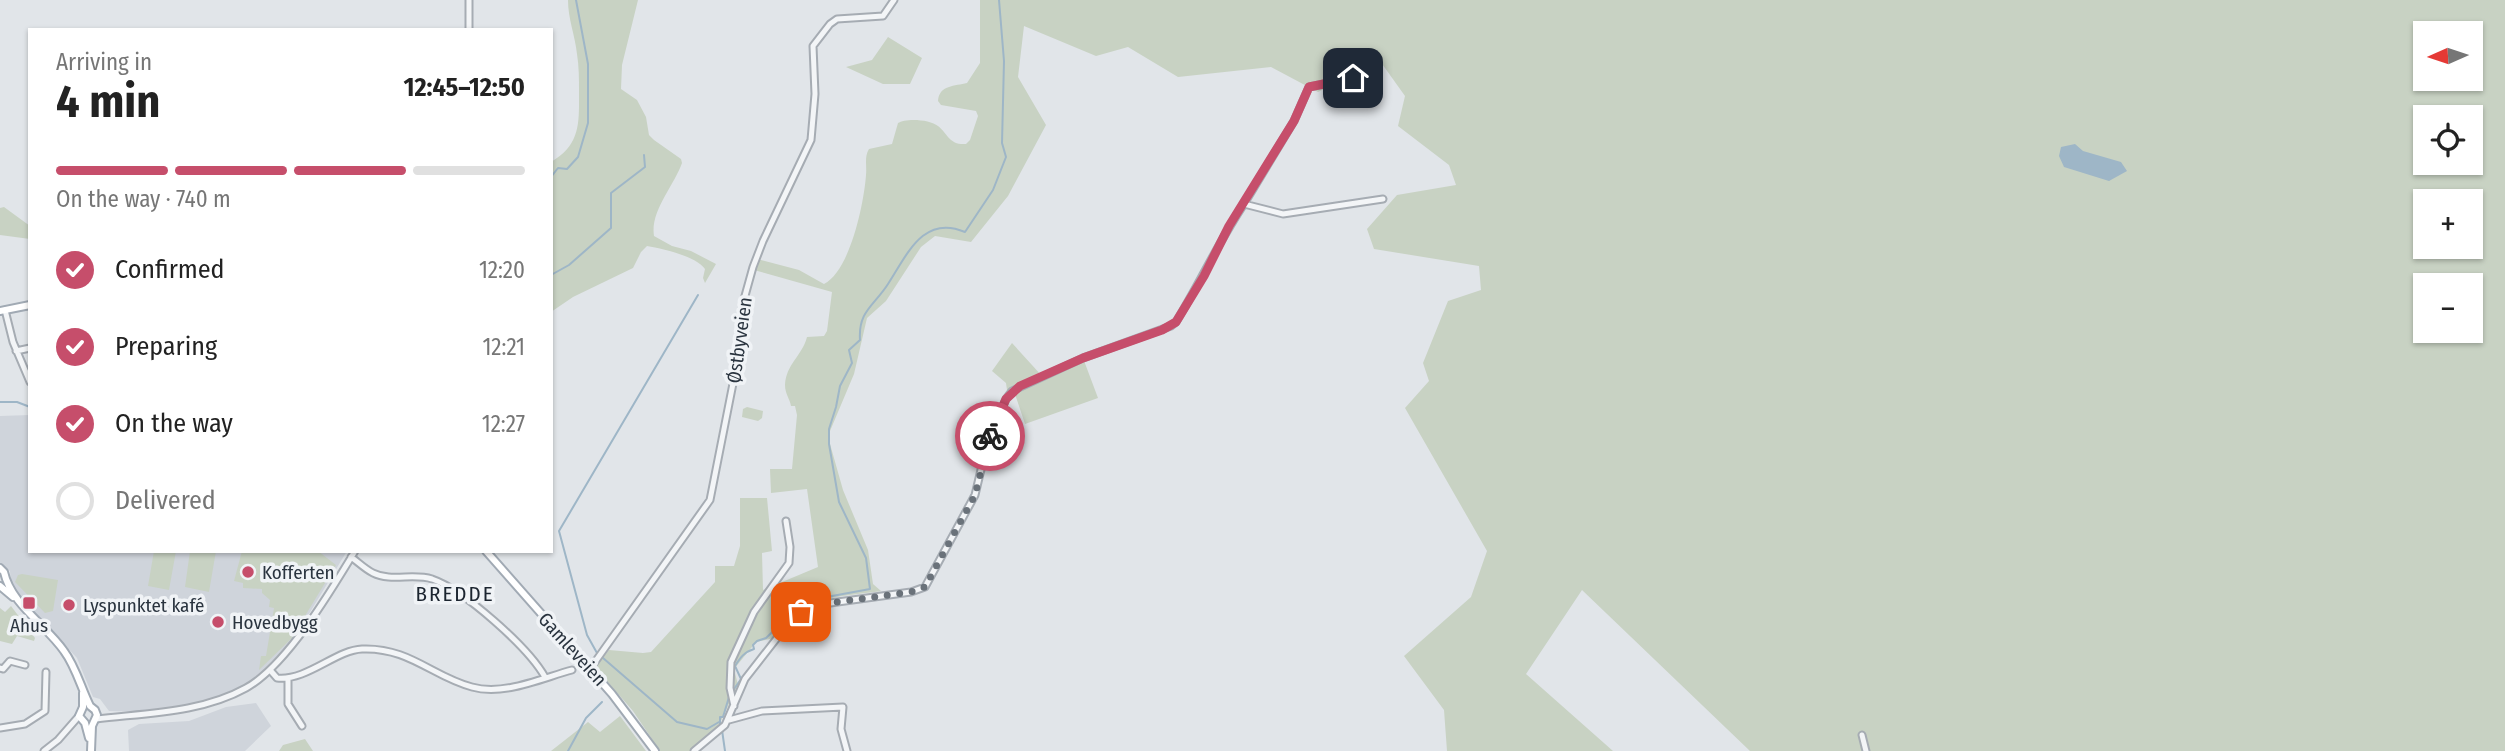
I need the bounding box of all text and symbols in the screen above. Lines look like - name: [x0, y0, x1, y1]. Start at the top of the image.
- north arrow: [2413, 21, 2483, 91]
- map controls: [2413, 21, 2483, 343]
- text: Arriving in: [56, 48, 152, 76]
- pin: [1323, 48, 1383, 108]
- icon: home: [1334, 59, 1372, 97]
- text: 12:45–12:50: [404, 72, 525, 103]
- text: 4 min: [56, 74, 160, 129]
- button: locate: [2413, 105, 2483, 175]
- text: On the way · 740 m: [56, 185, 231, 213]
- button: +: [2413, 189, 2483, 259]
- icon: check: [56, 251, 94, 289]
- text: Confirmed: [115, 254, 225, 285]
- text: 12:20: [479, 256, 525, 284]
- button: −: [2413, 273, 2483, 343]
- street label: Østbyveien: [722, 296, 757, 385]
- icon: check: [56, 328, 94, 366]
- text: Preparing: [115, 331, 217, 362]
- text: 12:21: [482, 333, 525, 361]
- courier: [955, 401, 1025, 471]
- icon: check: [56, 405, 94, 443]
- text: On the way: [115, 408, 233, 439]
- text: 12:27: [482, 410, 525, 438]
- icon: bike: [971, 417, 1009, 455]
- text: Delivered: [115, 485, 216, 516]
- place label: Kofferten: [262, 561, 335, 584]
- marker: Kofferten: [240, 564, 256, 580]
- district label: BREDDE: [415, 581, 495, 607]
- pin: [771, 582, 831, 642]
- icon: bag: [782, 593, 820, 631]
- place label: Lyspunktet kafé: [83, 594, 204, 617]
- marker: Ahus: [21, 595, 37, 611]
- marker: Lyspunktet kafé: [61, 597, 77, 613]
- street label: Gamleveien: [534, 608, 612, 691]
- place label: Hovedbygg: [232, 611, 318, 634]
- place label: Ahus: [10, 614, 48, 637]
- marker: Hovedbygg: [210, 614, 226, 630]

